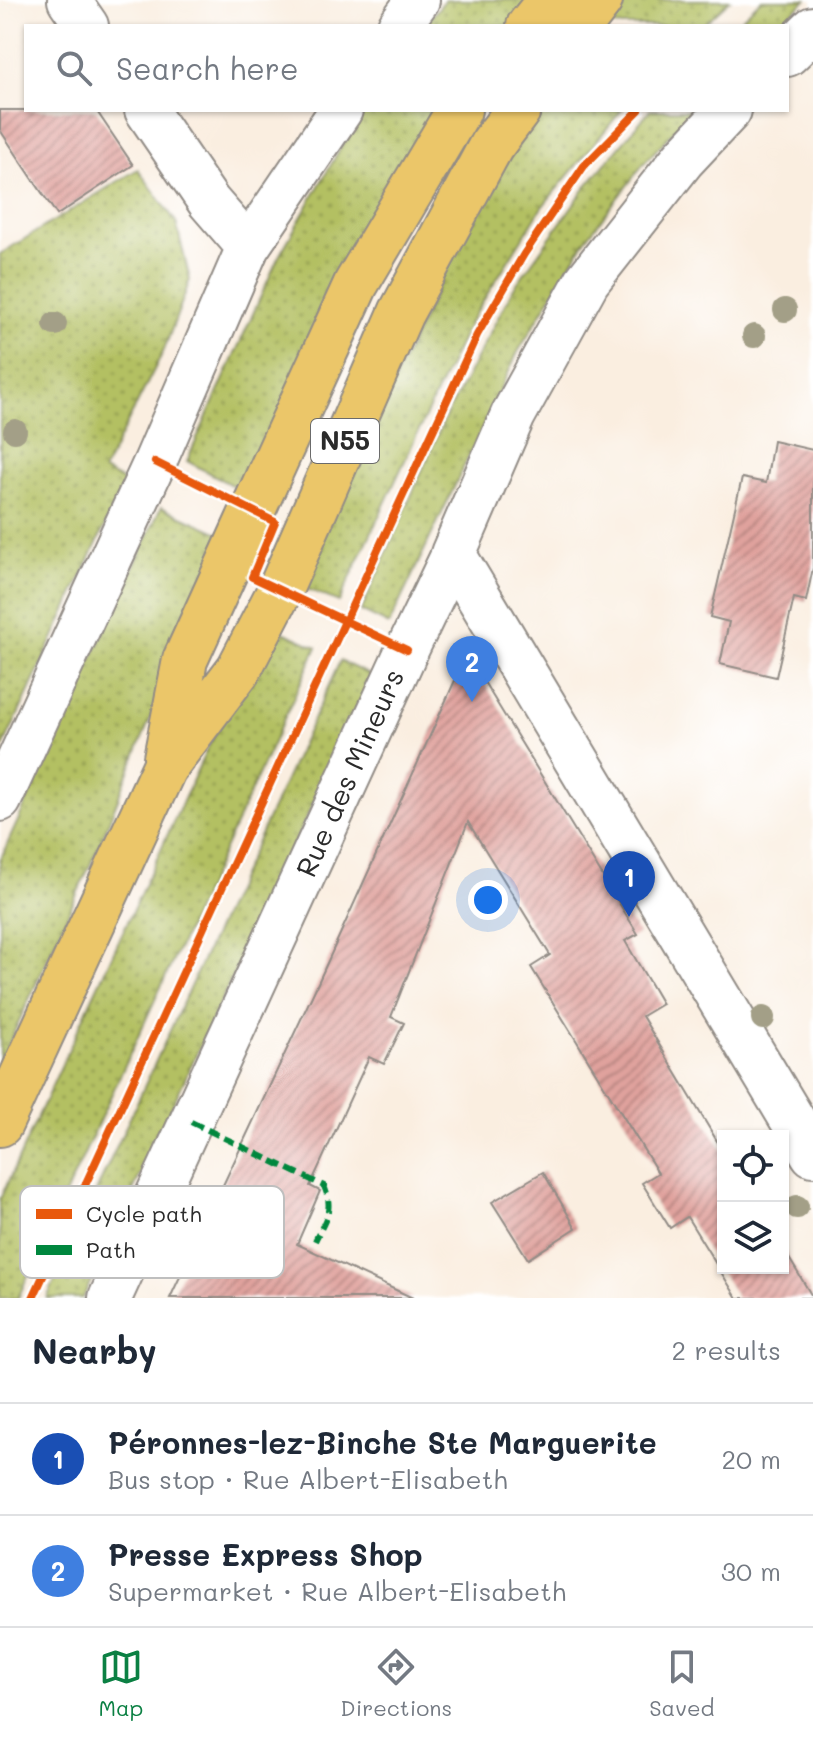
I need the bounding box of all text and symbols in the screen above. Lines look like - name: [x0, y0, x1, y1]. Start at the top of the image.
- search box: [24, 24, 789, 112]
- icon: search: [52, 46, 96, 90]
- text: Search here: [116, 48, 299, 88]
- road number: N55: [311, 419, 379, 463]
- pin: 2: [446, 636, 498, 702]
- street label: Rue des Mineurs: [287, 663, 411, 882]
- pin: 1: [603, 851, 655, 917]
- your location: [468, 880, 508, 920]
- map controls: [717, 1130, 789, 1274]
- button: locate: [717, 1130, 789, 1202]
- legend: [20, 1186, 284, 1278]
- text: Cycle path: [86, 1199, 202, 1228]
- button: layers: [717, 1202, 789, 1274]
- text: Path: [86, 1235, 135, 1264]
- text: Nearby: [32, 1328, 157, 1373]
- text: 2 results: [672, 1333, 781, 1367]
- text: Péronnes-lez-Binche Ste Marguerite: [108, 1422, 657, 1462]
- text: 1: [52, 1442, 64, 1476]
- text: 20 m: [721, 1442, 781, 1476]
- text: Bus stop · Rue Albert-Elisabeth: [108, 1462, 508, 1496]
- text: Presse Express Shop: [108, 1534, 423, 1574]
- text: 2: [51, 1554, 65, 1588]
- text: 30 m: [721, 1554, 781, 1588]
- text: Supermarket · Rue Albert-Elisabeth: [108, 1574, 566, 1608]
- tab: Map: [99, 1645, 143, 1722]
- tab: Directions: [340, 1645, 452, 1722]
- tab: Saved: [649, 1645, 714, 1722]

